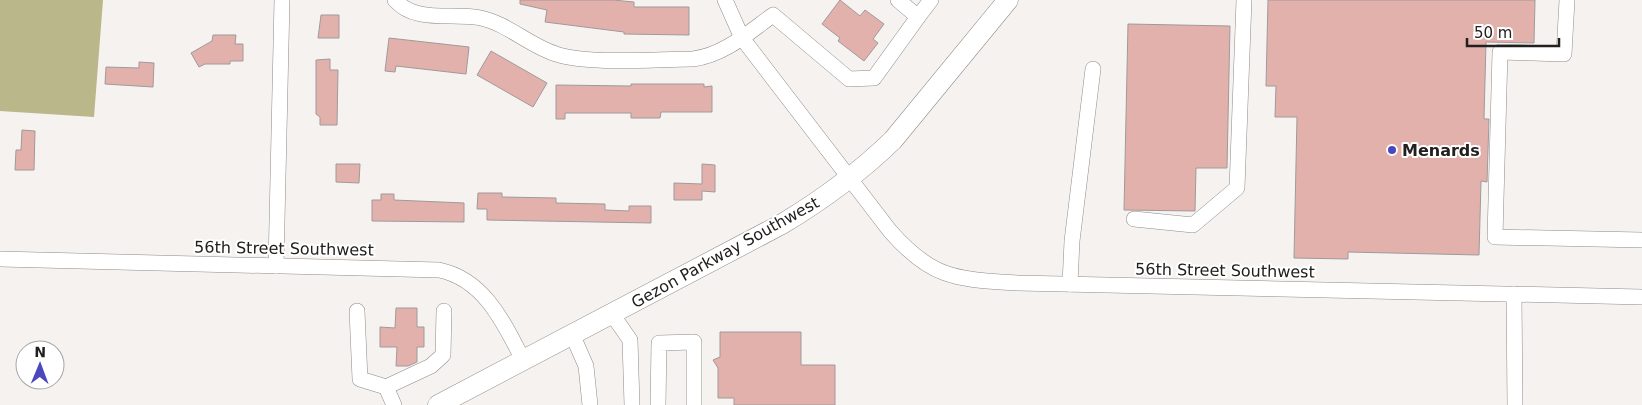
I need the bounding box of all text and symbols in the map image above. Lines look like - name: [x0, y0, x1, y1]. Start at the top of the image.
- scale bar: [1467, 15, 1560, 47]
- text: 50 m: [1474, 24, 1512, 42]
- place label: Menards: [1402, 141, 1480, 160]
- marker: Menards: [1386, 144, 1398, 156]
- street label: Gezon Parkway Southwest: [628, 193, 822, 312]
- street label: 56th Street Southwest: [194, 237, 374, 260]
- street label: 56th Street Southwest: [1135, 259, 1315, 282]
- north arrow: [15, 340, 65, 390]
- text: N: [34, 344, 46, 360]

